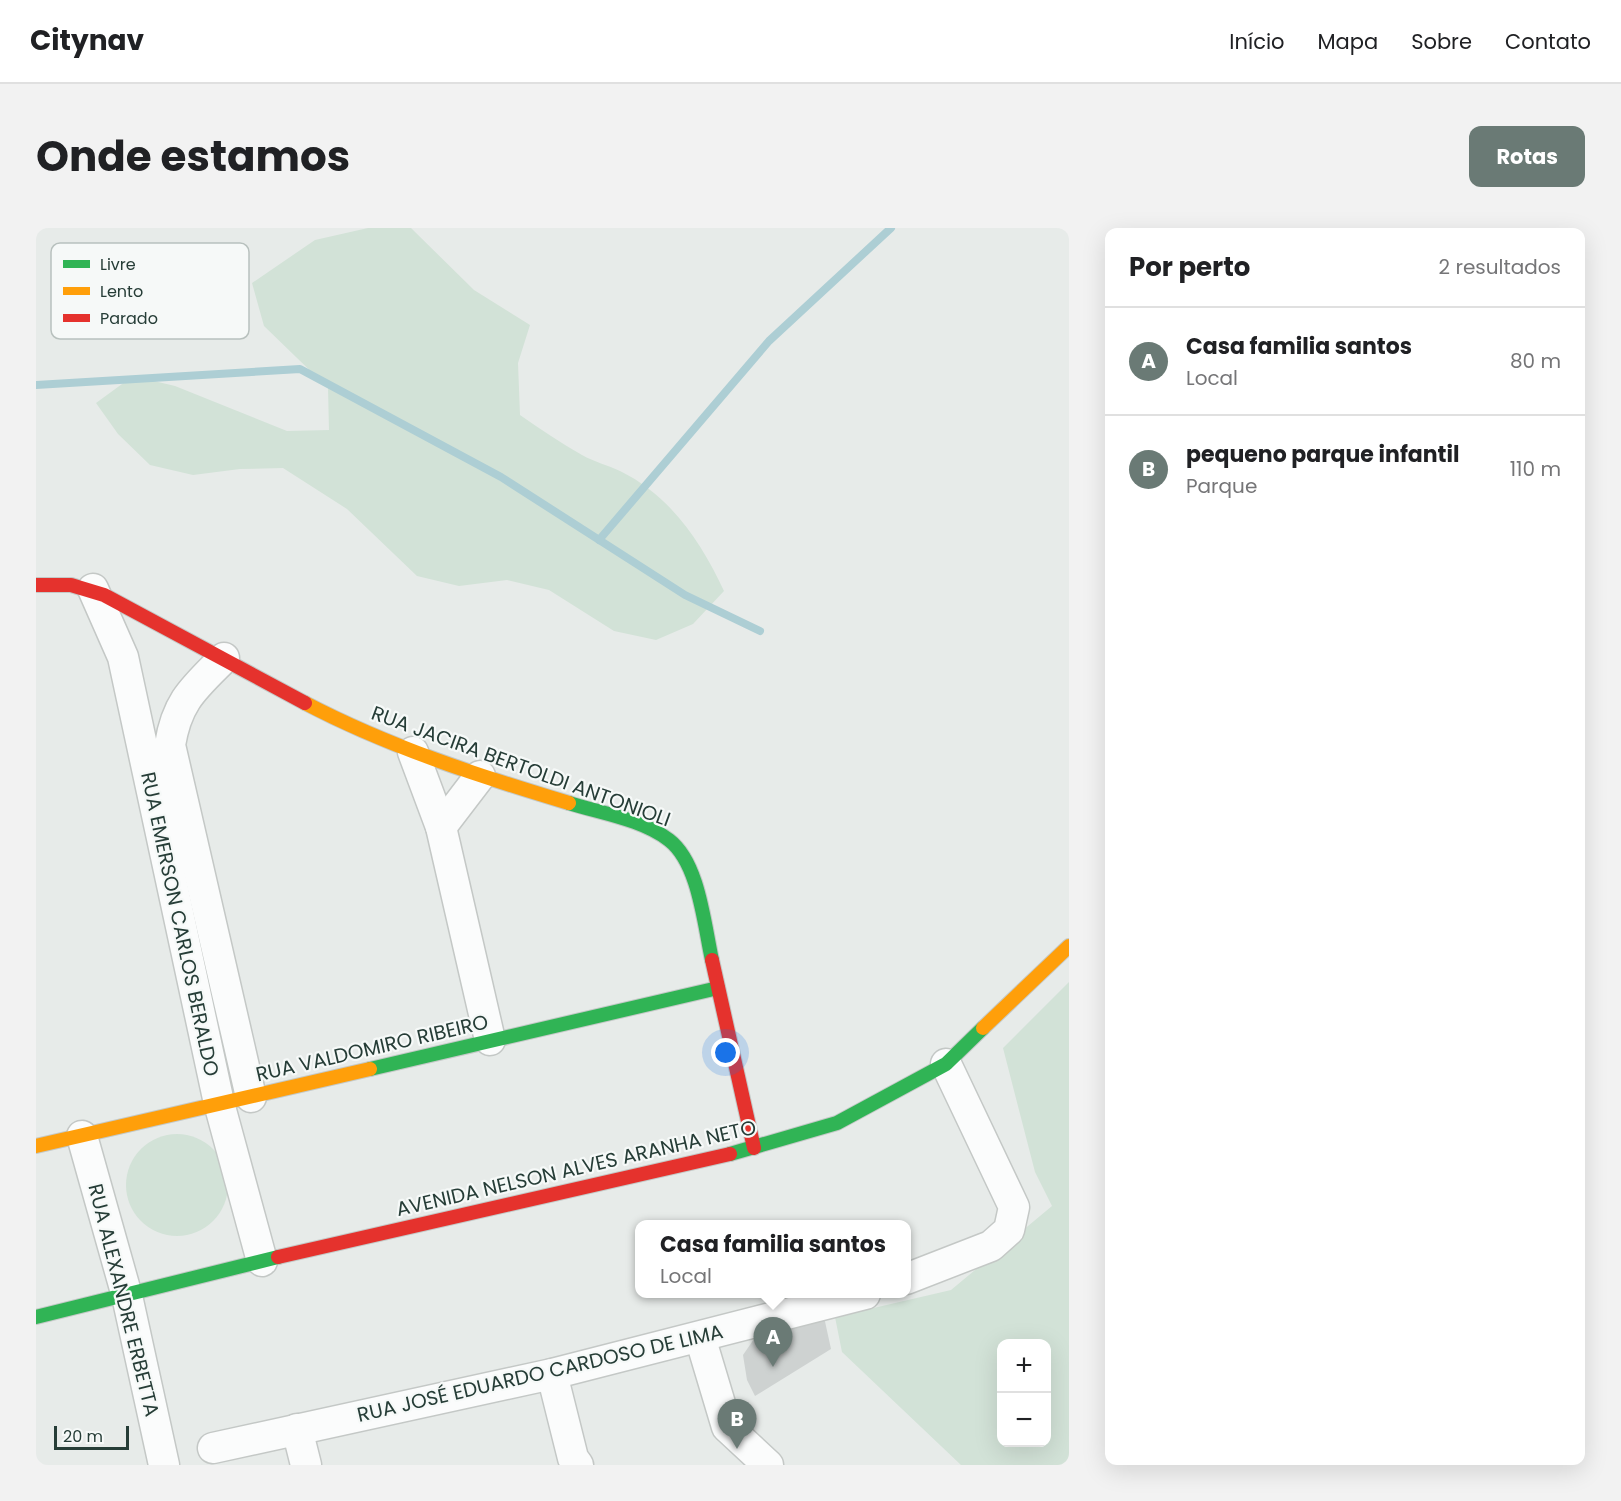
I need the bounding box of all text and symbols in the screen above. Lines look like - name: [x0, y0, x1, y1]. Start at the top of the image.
- text: Citynav: [30, 21, 144, 60]
- text: Início: [1229, 27, 1284, 56]
- text: Mapa: [1317, 27, 1378, 56]
- text: Sobre: [1411, 27, 1472, 56]
- text: Contato: [1505, 27, 1591, 56]
- button: Rotas: [1469, 126, 1585, 187]
- text: Onde estamos: [36, 127, 350, 186]
- legend: [51, 243, 249, 339]
- text: Por perto: [1129, 249, 1250, 285]
- text: Livre: [100, 253, 136, 276]
- text: 2 resultados: [1439, 253, 1561, 281]
- text: Lento: [100, 280, 143, 303]
- text: Parado: [100, 307, 158, 330]
- text: Casa familia santos: [1186, 331, 1412, 362]
- text: A: [1141, 347, 1156, 375]
- text: 80 m: [1510, 347, 1561, 375]
- text: Local: [1186, 364, 1238, 392]
- text: pequeno parque infantil: [1186, 439, 1460, 470]
- text: B: [1142, 455, 1155, 483]
- text: 110 m: [1510, 455, 1561, 483]
- text: Parque: [1186, 472, 1257, 500]
- street label: RUA JACIRA BERTOLDI ANTONIOLI: [368, 699, 674, 833]
- street label: RUA EMERSON CARLOS BERALDO: [134, 769, 226, 1079]
- street label: RUA VALDOMIRO RIBEIRO: [253, 1008, 491, 1088]
- your location: [711, 1038, 740, 1067]
- street label: AVENIDA NELSON ALVES ARANHA NETO: [393, 1113, 759, 1223]
- street label: RUA ALEXANDRE ERBETTA: [82, 1181, 166, 1419]
- popup: [635, 1220, 911, 1298]
- text: Casa familia santos: [660, 1229, 886, 1260]
- text: Local: [660, 1262, 712, 1290]
- street label: RUA JOSÉ EDUARDO CARDOSO DE LIMA: [354, 1317, 726, 1429]
- pin: A: [754, 1318, 792, 1367]
- map controls: [997, 1339, 1051, 1447]
- button: +: [997, 1339, 1051, 1393]
- button: −: [997, 1393, 1051, 1447]
- pin: B: [718, 1400, 756, 1449]
- scale bar: [54, 1423, 129, 1450]
- text: 20 m: [63, 1425, 103, 1448]

